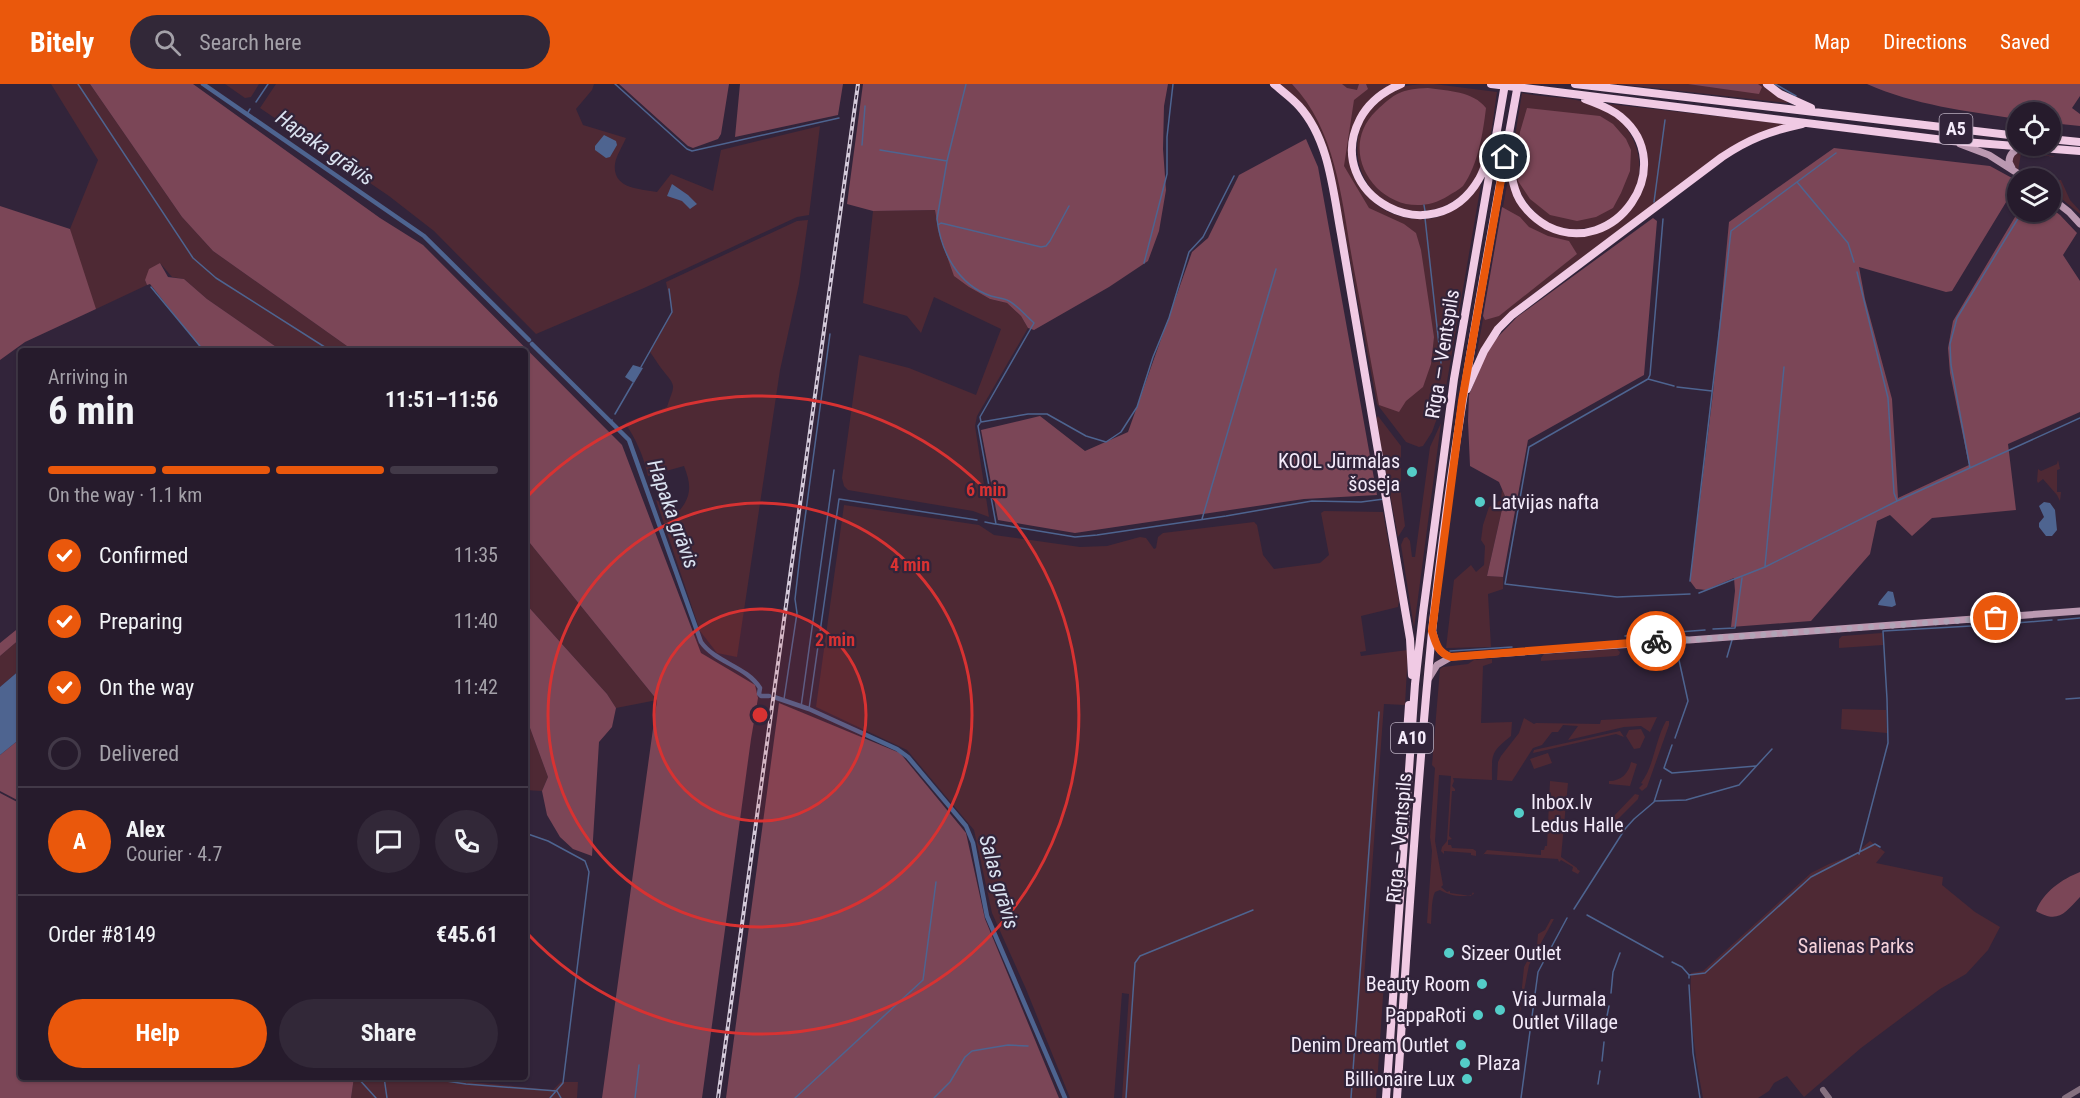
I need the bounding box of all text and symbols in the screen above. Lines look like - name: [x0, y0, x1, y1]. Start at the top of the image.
- search box: [130, 15, 550, 69]
- text: Bitely: [30, 26, 94, 59]
- icon: search: [151, 26, 184, 59]
- text: Search here: [199, 30, 302, 55]
- text: Map: [1814, 30, 1850, 54]
- text: Directions: [1883, 30, 1967, 54]
- text: Saved: [2000, 30, 2050, 54]
- map controls: [2007, 102, 2061, 222]
- button: locate: [2007, 102, 2061, 156]
- water label: Hapaka grāvis: [271, 105, 379, 191]
- road number: A5: [1940, 114, 1972, 144]
- pin: [1479, 131, 1530, 182]
- icon: home: [1488, 140, 1521, 173]
- button: layers: [2007, 168, 2061, 222]
- street label: Rīga — Ventspils: [1420, 288, 1464, 420]
- text: Arriving in: [48, 365, 128, 389]
- text: 11:51–11:56: [385, 387, 498, 412]
- text: 6 min: [48, 388, 135, 434]
- place label: KOOL Jūrmalas šoseja: [1278, 449, 1400, 496]
- water label: Hapaka grāvis: [642, 456, 704, 572]
- marker: KOOL Jūrmalas šoseja: [1405, 465, 1419, 479]
- text: 6 min: [966, 479, 1006, 500]
- text: On the way · 1.1 km: [48, 483, 202, 507]
- place label: Latvijas nafta: [1492, 490, 1599, 514]
- marker: Latvijas nafta: [1473, 495, 1487, 509]
- icon: check: [48, 539, 81, 572]
- text: Confirmed: [99, 543, 188, 568]
- text: 11:35: [454, 543, 498, 567]
- text: 4 min: [890, 554, 930, 575]
- pin: [1970, 592, 2021, 643]
- icon: bag: [1979, 601, 2012, 634]
- icon: check: [48, 605, 81, 638]
- text: Preparing: [99, 609, 183, 634]
- text: 11:40: [454, 609, 498, 633]
- courier: [1626, 611, 1686, 671]
- icon: bike: [1640, 625, 1673, 658]
- text: 2 min: [815, 629, 855, 650]
- icon: check: [48, 671, 81, 704]
- text: On the way: [99, 675, 194, 700]
- text: 11:42: [454, 675, 498, 699]
- centre of rings: [750, 705, 770, 725]
- road number: A10: [1391, 723, 1433, 753]
- text: Delivered: [99, 741, 179, 766]
- street label: Rīga — Ventspils: [1381, 772, 1417, 904]
- place label: Inbox.lv Ledus Halle: [1531, 790, 1624, 837]
- marker: Inbox.lv Ledus Halle: [1512, 806, 1526, 820]
- button: chat: [357, 810, 420, 873]
- button: phone: [435, 810, 498, 873]
- text: Alex: [126, 817, 165, 842]
- text: A: [73, 829, 86, 854]
- water label: Salas grāvis: [974, 832, 1024, 932]
- text: Courier · 4.7: [126, 842, 222, 866]
- text: Order #8149: [48, 922, 156, 947]
- text: €45.61: [436, 922, 498, 947]
- park label: Salienas Parks: [1798, 934, 1914, 958]
- place label: Sizeer Outlet: [1461, 941, 1562, 965]
- marker: Sizeer Outlet: [1442, 946, 1456, 960]
- place label: Beauty Room: [1366, 972, 1470, 996]
- marker: Beauty Room: [1475, 977, 1489, 991]
- place label: Via Jurmala Outlet Village: [1512, 987, 1618, 1034]
- button: Help: [48, 999, 267, 1068]
- button: Share: [279, 999, 498, 1068]
- place label: PappaRoti: [1385, 1003, 1466, 1027]
- marker: Via Jurmala Outlet Village: [1493, 1003, 1507, 1017]
- marker: PappaRoti: [1471, 1008, 1485, 1022]
- place label: Denim Dream Outlet: [1291, 1033, 1449, 1057]
- marker: Denim Dream Outlet: [1454, 1038, 1468, 1052]
- place label: Plaza: [1477, 1051, 1521, 1075]
- marker: Plaza: [1458, 1056, 1472, 1070]
- place label: Billionaire Lux: [1344, 1067, 1455, 1091]
- marker: Billionaire Lux: [1460, 1072, 1474, 1086]

